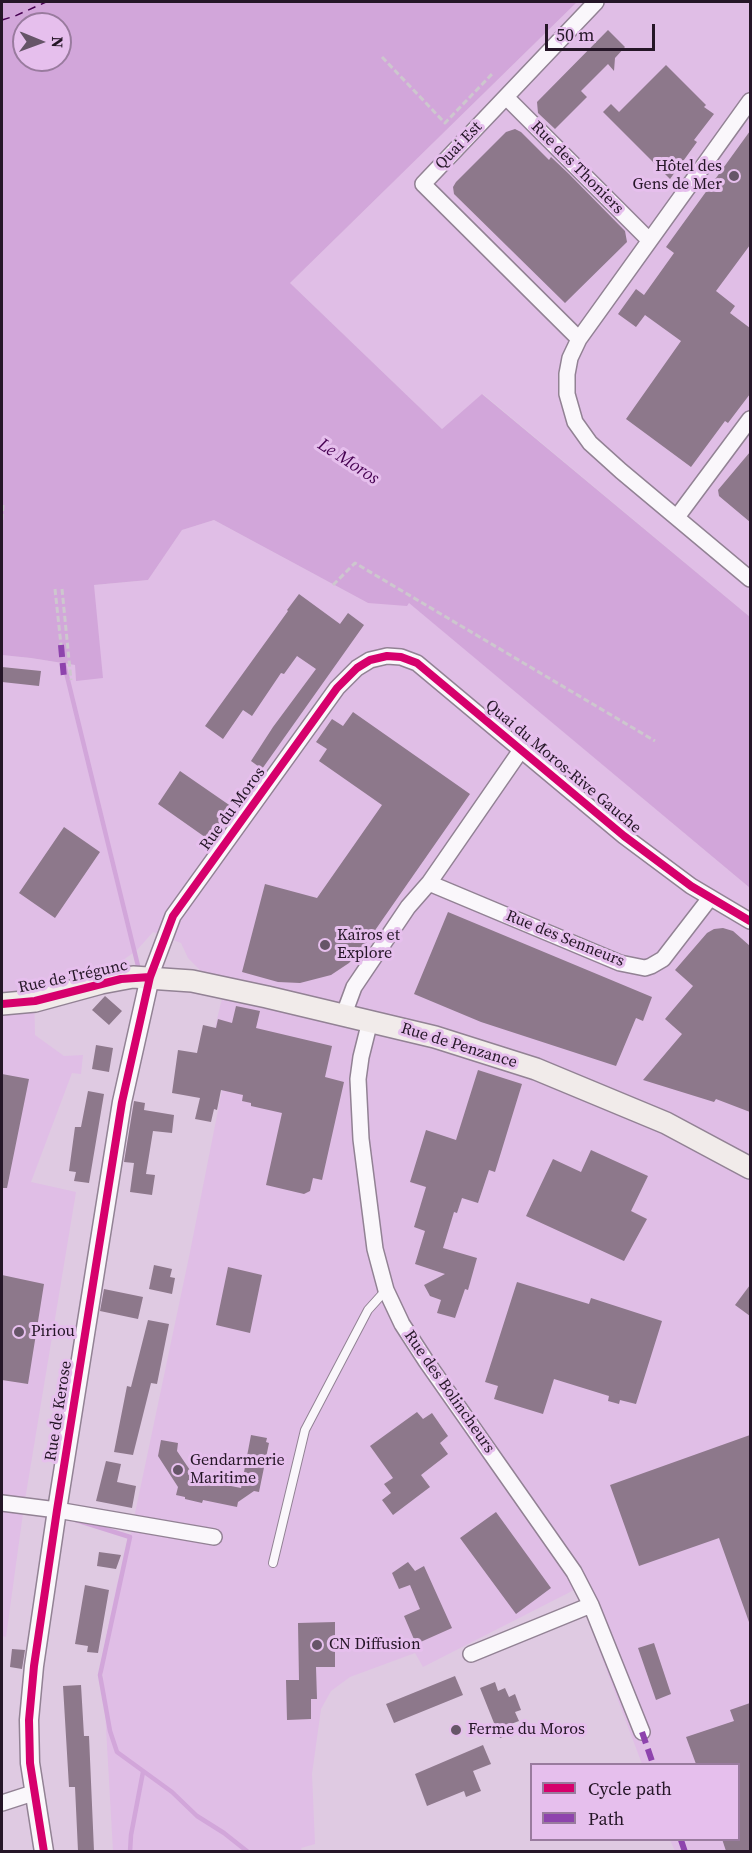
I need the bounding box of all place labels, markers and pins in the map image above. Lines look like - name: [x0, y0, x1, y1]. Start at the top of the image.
- place label: Hôtel des Gens de Mer: [633, 157, 722, 195]
- marker: Hôtel des Gens de Mer: [727, 169, 741, 183]
- place label: Kaïros et Explore: [337, 926, 400, 964]
- marker: Kaïros et Explore: [318, 938, 332, 952]
- place label: Piriou: [31, 1322, 75, 1342]
- marker: Piriou: [12, 1325, 26, 1339]
- place label: Gendarmerie Maritime: [190, 1451, 285, 1489]
- marker: Gendarmerie Maritime: [171, 1463, 185, 1477]
- place label: CN Diffusion: [329, 1635, 421, 1655]
- marker: CN Diffusion: [310, 1638, 324, 1652]
- place label: Ferme du Moros: [468, 1720, 585, 1740]
- marker: Ferme du Moros: [449, 1723, 463, 1737]

